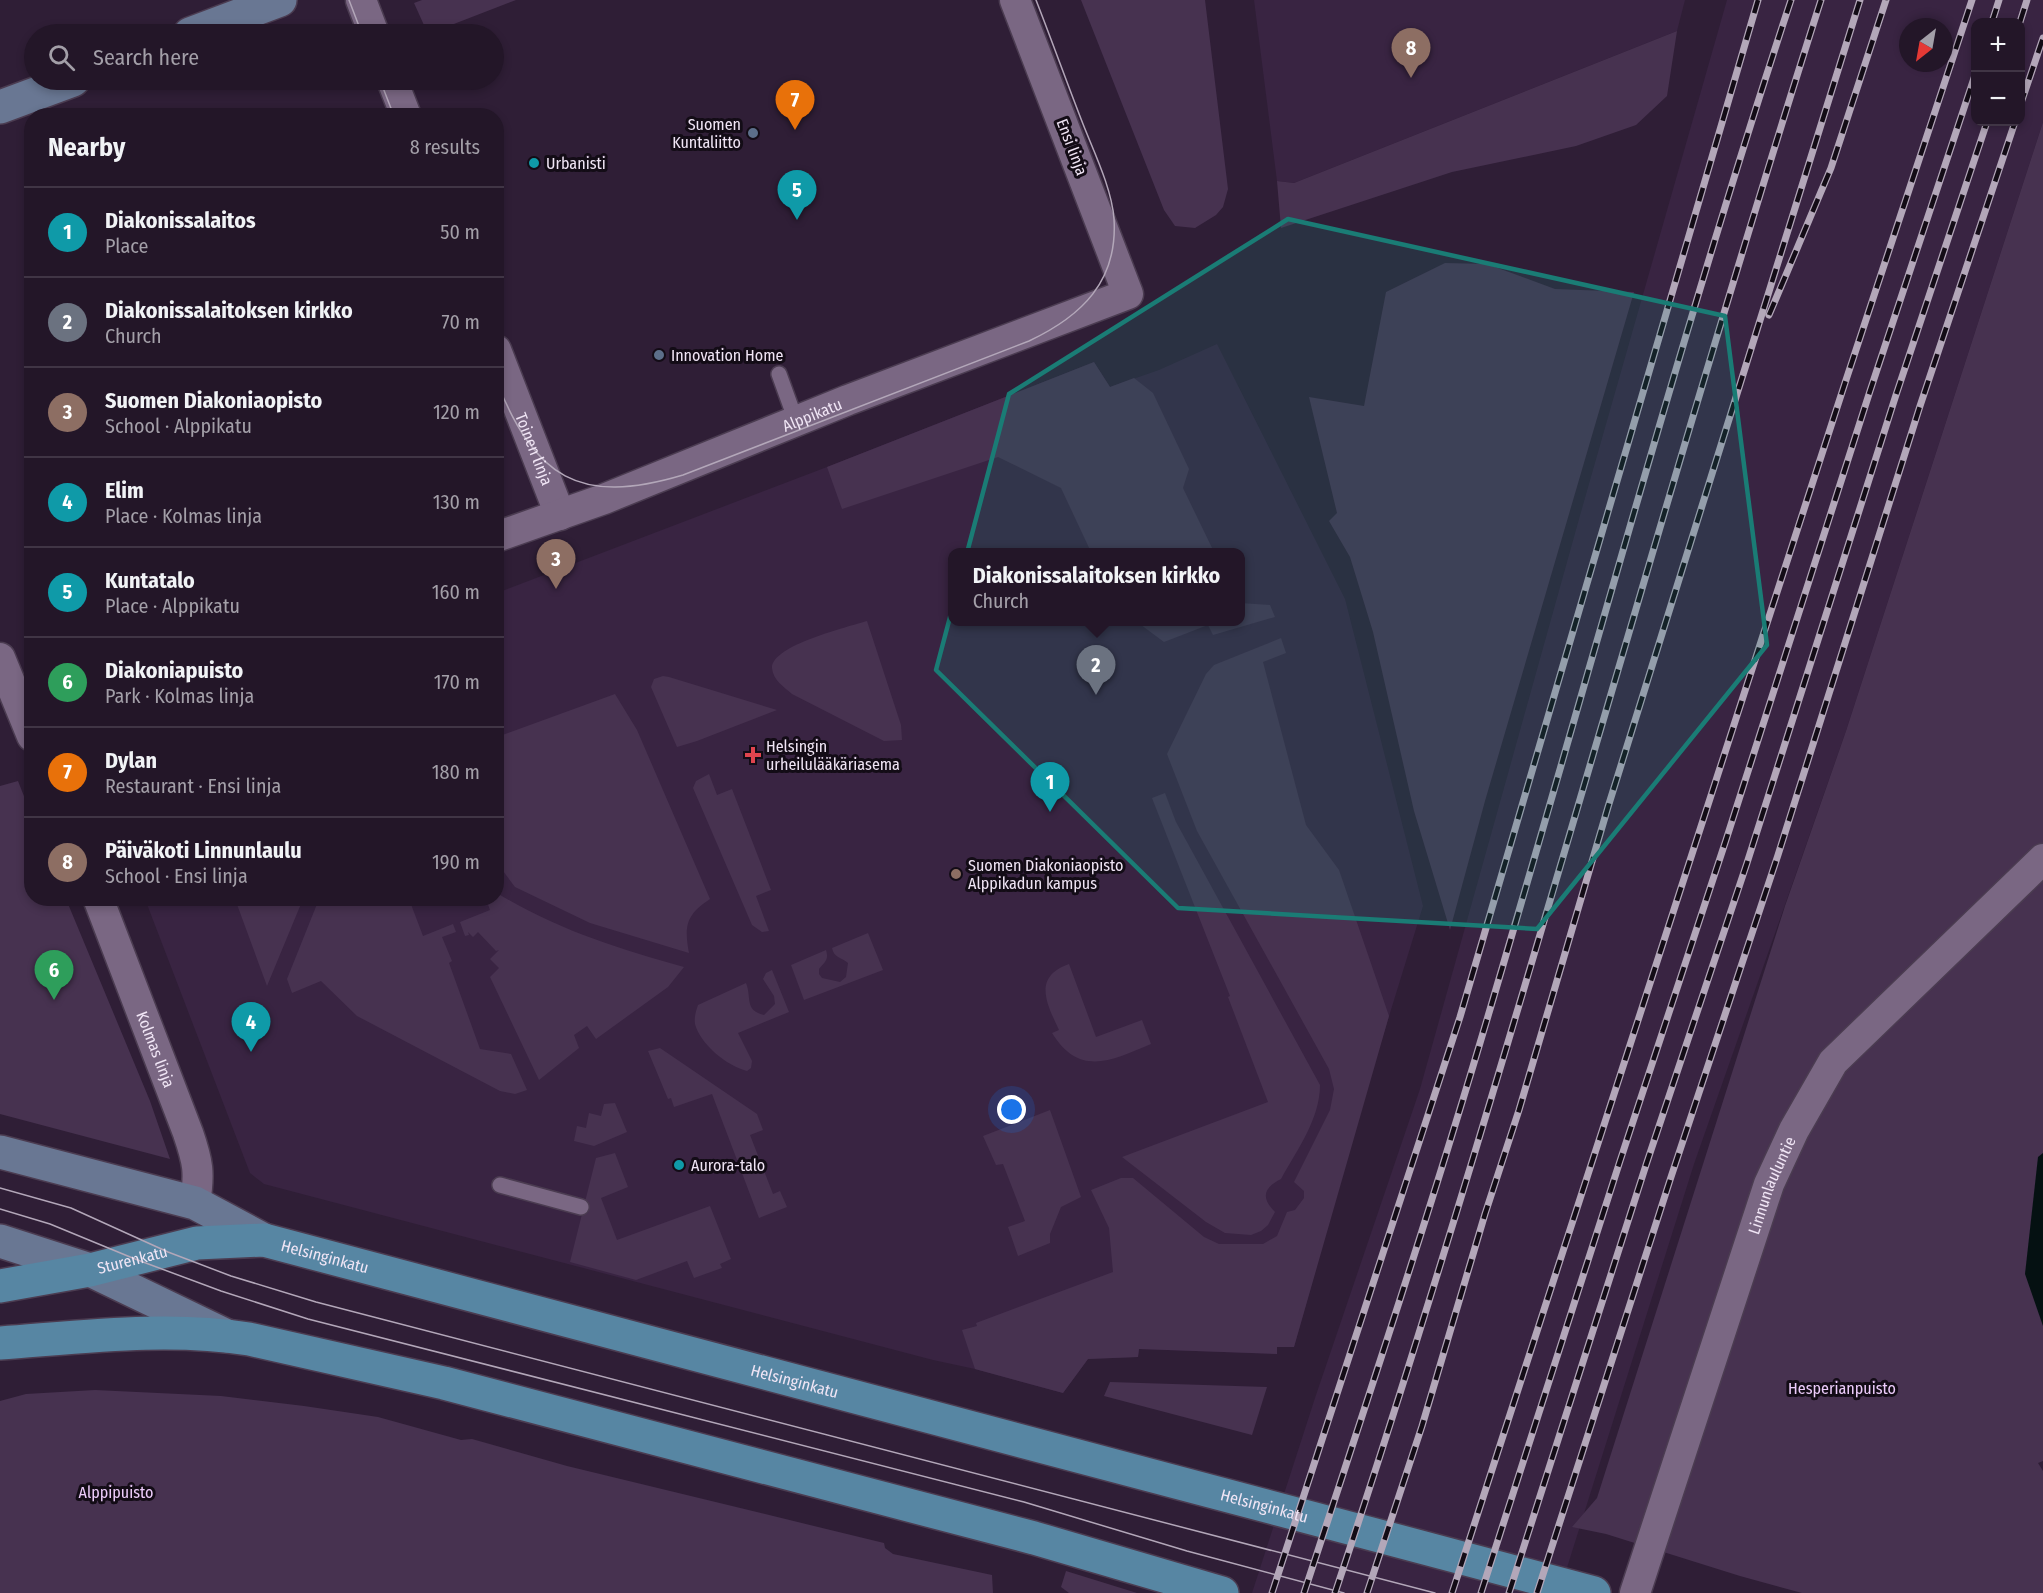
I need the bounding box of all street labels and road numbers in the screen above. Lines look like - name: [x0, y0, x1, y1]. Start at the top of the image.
- street label: Ensi linja: [1053, 116, 1091, 178]
- street label: Alppikatu: [780, 394, 845, 435]
- street label: Toinen linja: [512, 410, 557, 488]
- street label: Kolmas linja: [133, 1008, 179, 1090]
- street label: Linnunlauluntie: [1744, 1133, 1799, 1236]
- street label: Helsinginkatu: [279, 1235, 371, 1277]
- street label: Sturenkatu: [95, 1241, 169, 1277]
- street label: Helsinginkatu: [749, 1360, 841, 1402]
- street label: Helsinginkatu: [1219, 1485, 1310, 1526]

